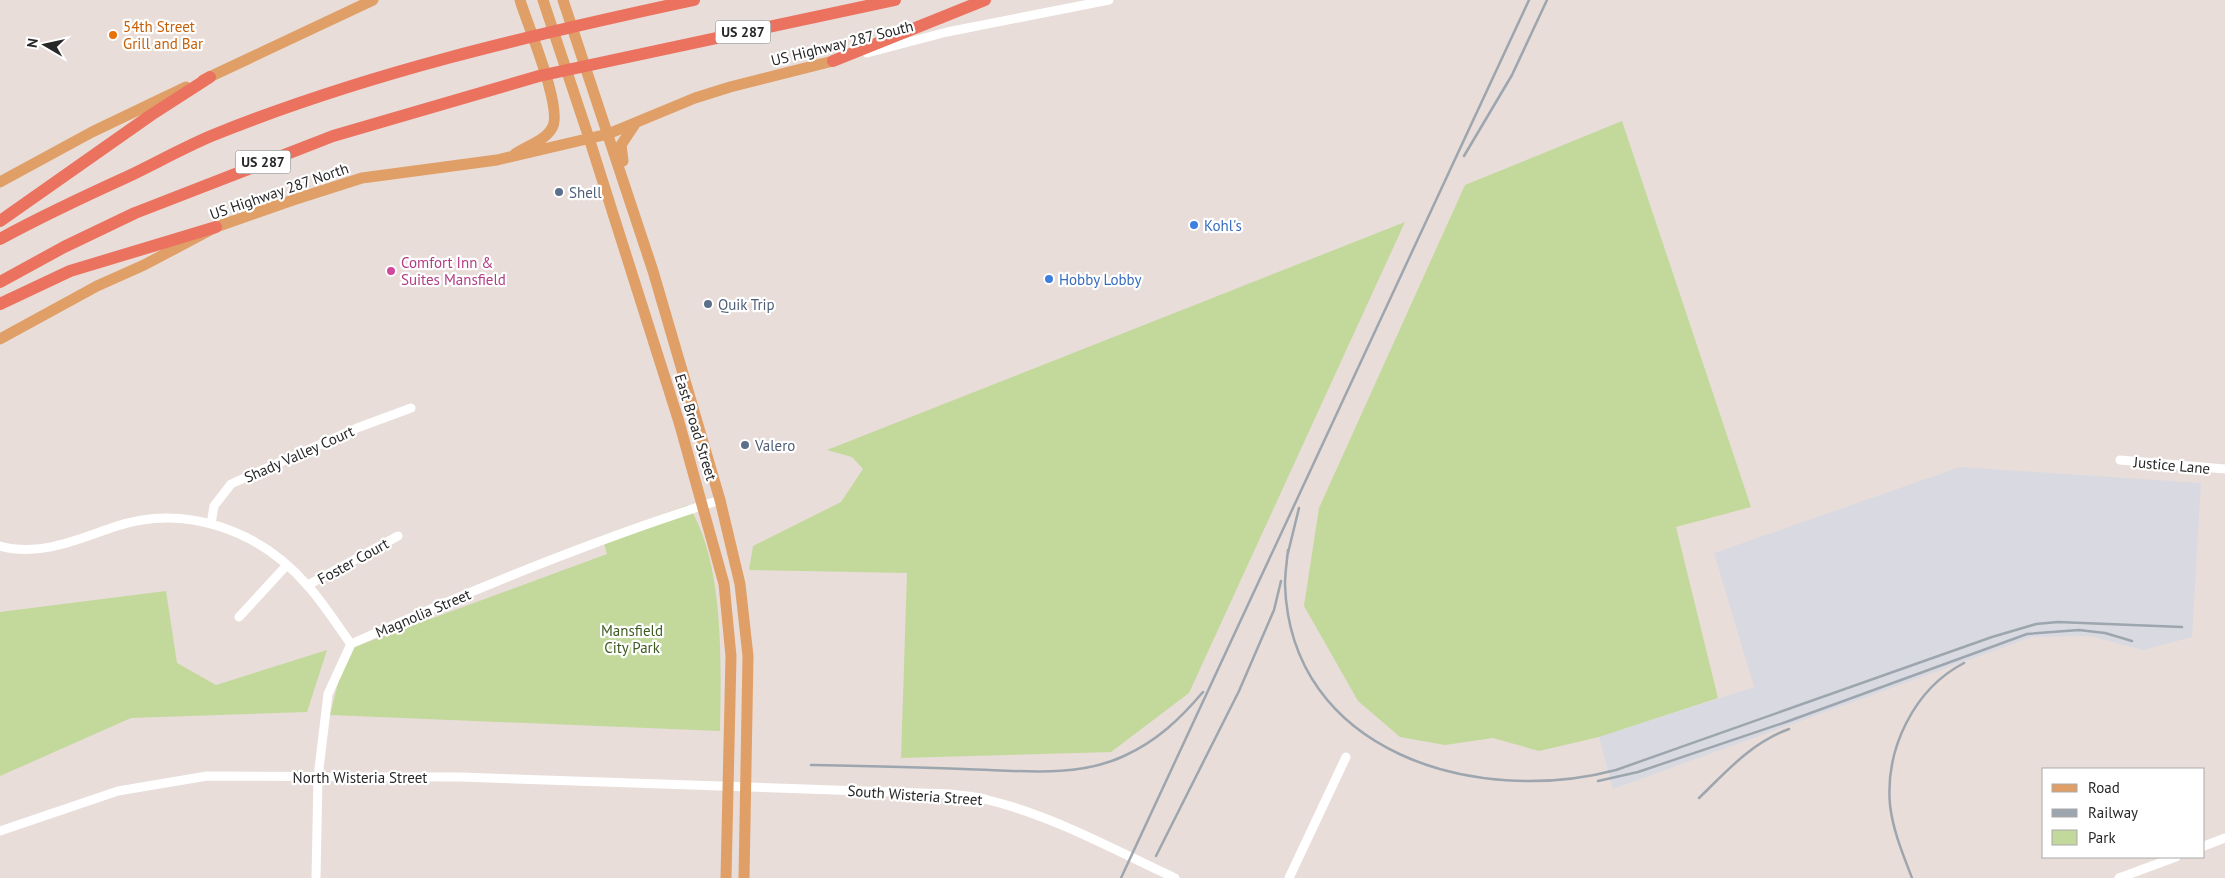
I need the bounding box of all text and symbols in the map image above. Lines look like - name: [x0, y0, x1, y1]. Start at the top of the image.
- street label: US Highway 287 South: [769, 16, 915, 70]
- place label: 54th Street Grill and Bar: [123, 17, 203, 53]
- north arrow: [20, 20, 70, 70]
- road number: US 287: [716, 21, 770, 44]
- marker: 54th Street Grill and Bar: [107, 29, 119, 41]
- text: N: [23, 37, 42, 49]
- road number: US 287: [236, 150, 290, 173]
- street label: US Highway 287 North: [207, 158, 351, 224]
- place label: Shell: [569, 183, 602, 202]
- marker: Shell: [553, 186, 565, 198]
- place label: Kohl's: [1204, 216, 1242, 235]
- marker: Kohl's: [1188, 219, 1200, 231]
- place label: Comfort Inn & Suites Mansfield: [401, 253, 506, 289]
- marker: Comfort Inn & Suites Mansfield: [385, 265, 397, 277]
- place label: Hobby Lobby: [1059, 270, 1142, 289]
- marker: Hobby Lobby: [1043, 273, 1055, 285]
- place label: Quik Trip: [718, 295, 775, 314]
- marker: Quik Trip: [702, 298, 714, 310]
- street label: East Broad Street: [671, 371, 721, 483]
- street label: Shady Valley Court: [241, 421, 357, 487]
- place label: Valero: [754, 436, 795, 455]
- marker: Valero: [739, 439, 751, 451]
- street label: Justice Lane: [2132, 452, 2211, 478]
- street label: Foster Court: [314, 534, 392, 588]
- street label: Magnolia Street: [372, 584, 474, 642]
- park label: Mansfield City Park: [601, 621, 663, 657]
- street label: North Wisteria Street: [293, 768, 427, 787]
- legend: [2042, 768, 2205, 858]
- text: Road: [2088, 778, 2120, 797]
- street label: South Wisteria Street: [847, 781, 983, 809]
- text: Railway: [2088, 803, 2138, 822]
- text: Park: [2088, 828, 2116, 847]

